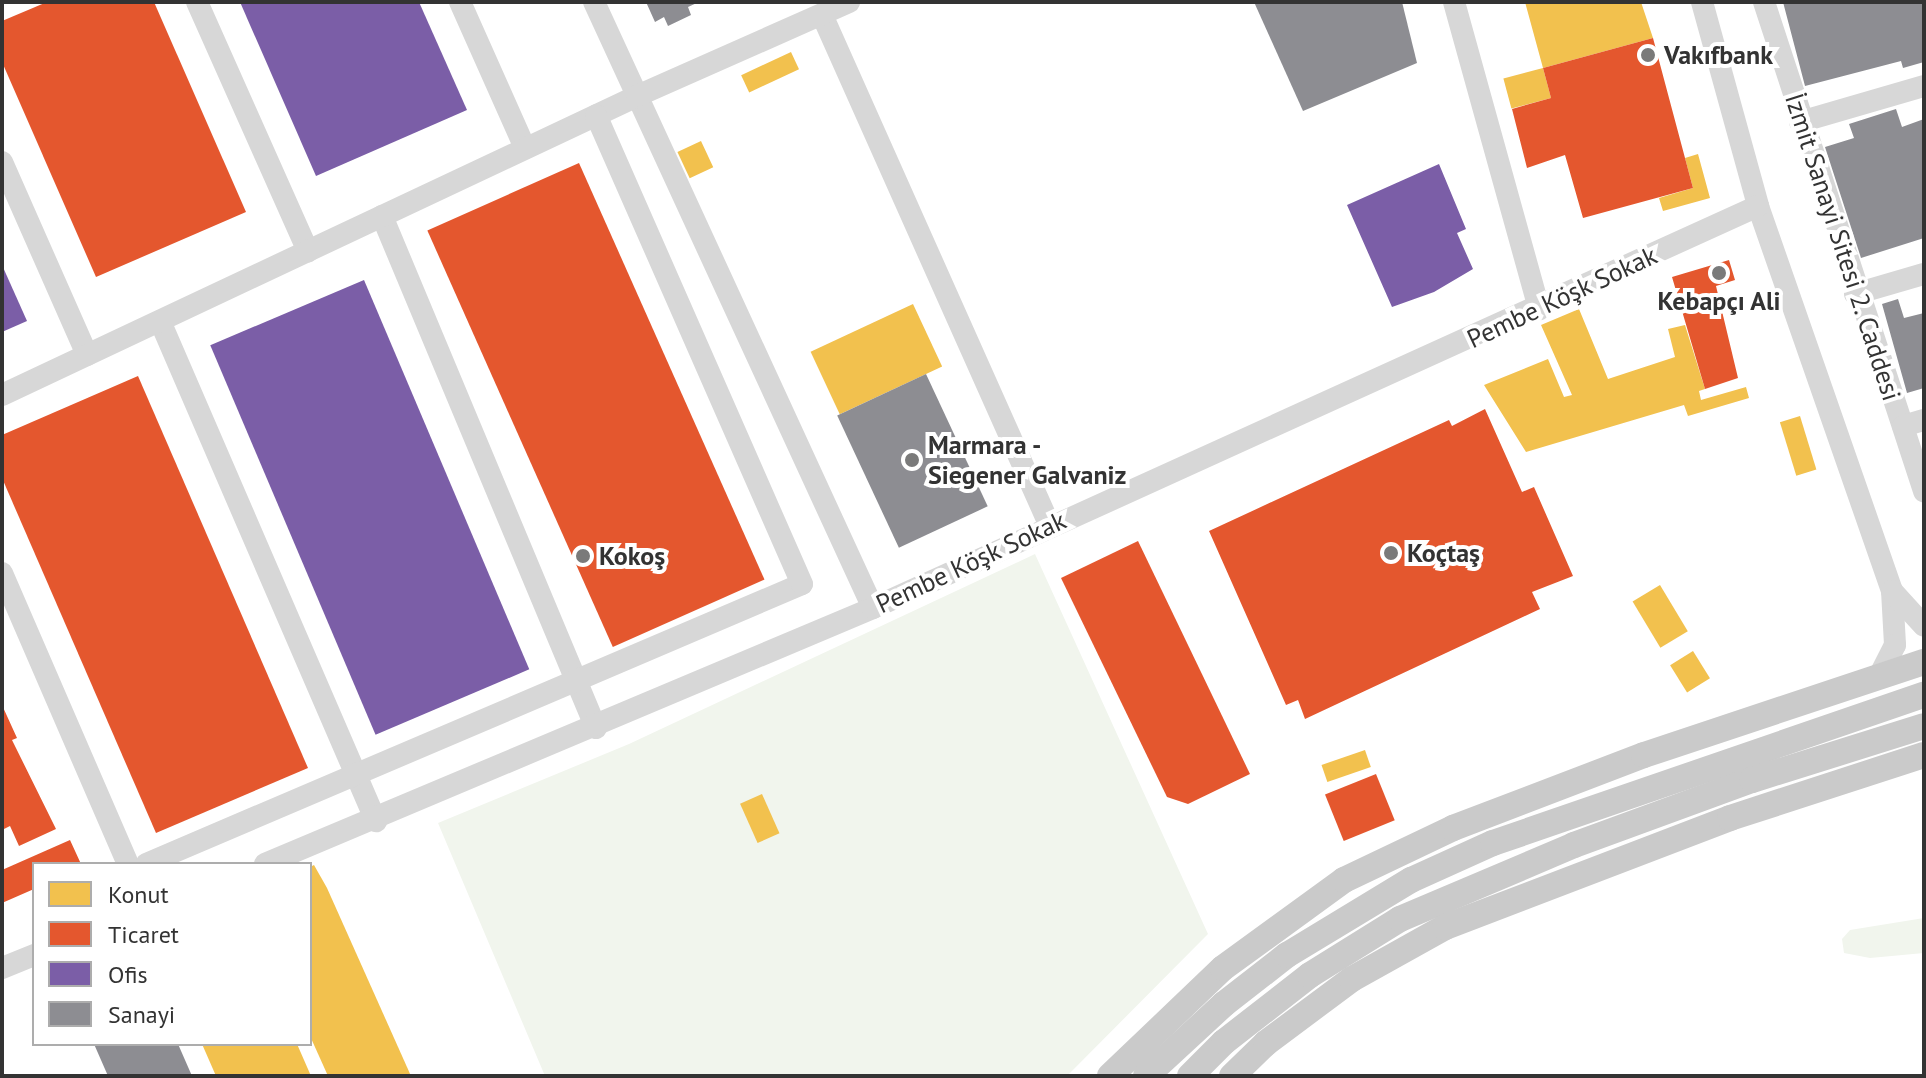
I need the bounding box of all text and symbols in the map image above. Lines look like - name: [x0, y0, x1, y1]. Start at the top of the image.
- place label: Vakıfbank: [1664, 39, 1773, 71]
- marker: Vakıfbank: [1639, 46, 1657, 64]
- street label: İzmit Sanayi Sitesi 2. Caddesi: [1778, 88, 1908, 406]
- street label: Pembe Köşk Sokak: [1462, 239, 1662, 355]
- marker: Kebapçı Ali: [1710, 264, 1728, 282]
- place label: Kebapçı Ali: [1657, 285, 1781, 317]
- place label: Marmara - Siegener Galvaniz: [928, 429, 1127, 490]
- marker: Marmara - Siegener Galvaniz: [903, 451, 921, 469]
- street label: Pembe Köşk Sokak: [871, 504, 1071, 620]
- place label: Koçtaş: [1407, 537, 1480, 569]
- place label: Kokoş: [599, 540, 665, 572]
- marker: Koçtaş: [1382, 544, 1400, 562]
- marker: Kokoş: [574, 547, 592, 565]
- legend: [32, 862, 312, 1046]
- text: Konut: [108, 879, 169, 910]
- text: Ticaret: [108, 919, 179, 950]
- text: Ofis: [108, 959, 147, 990]
- text: Sanayi: [108, 999, 175, 1030]

